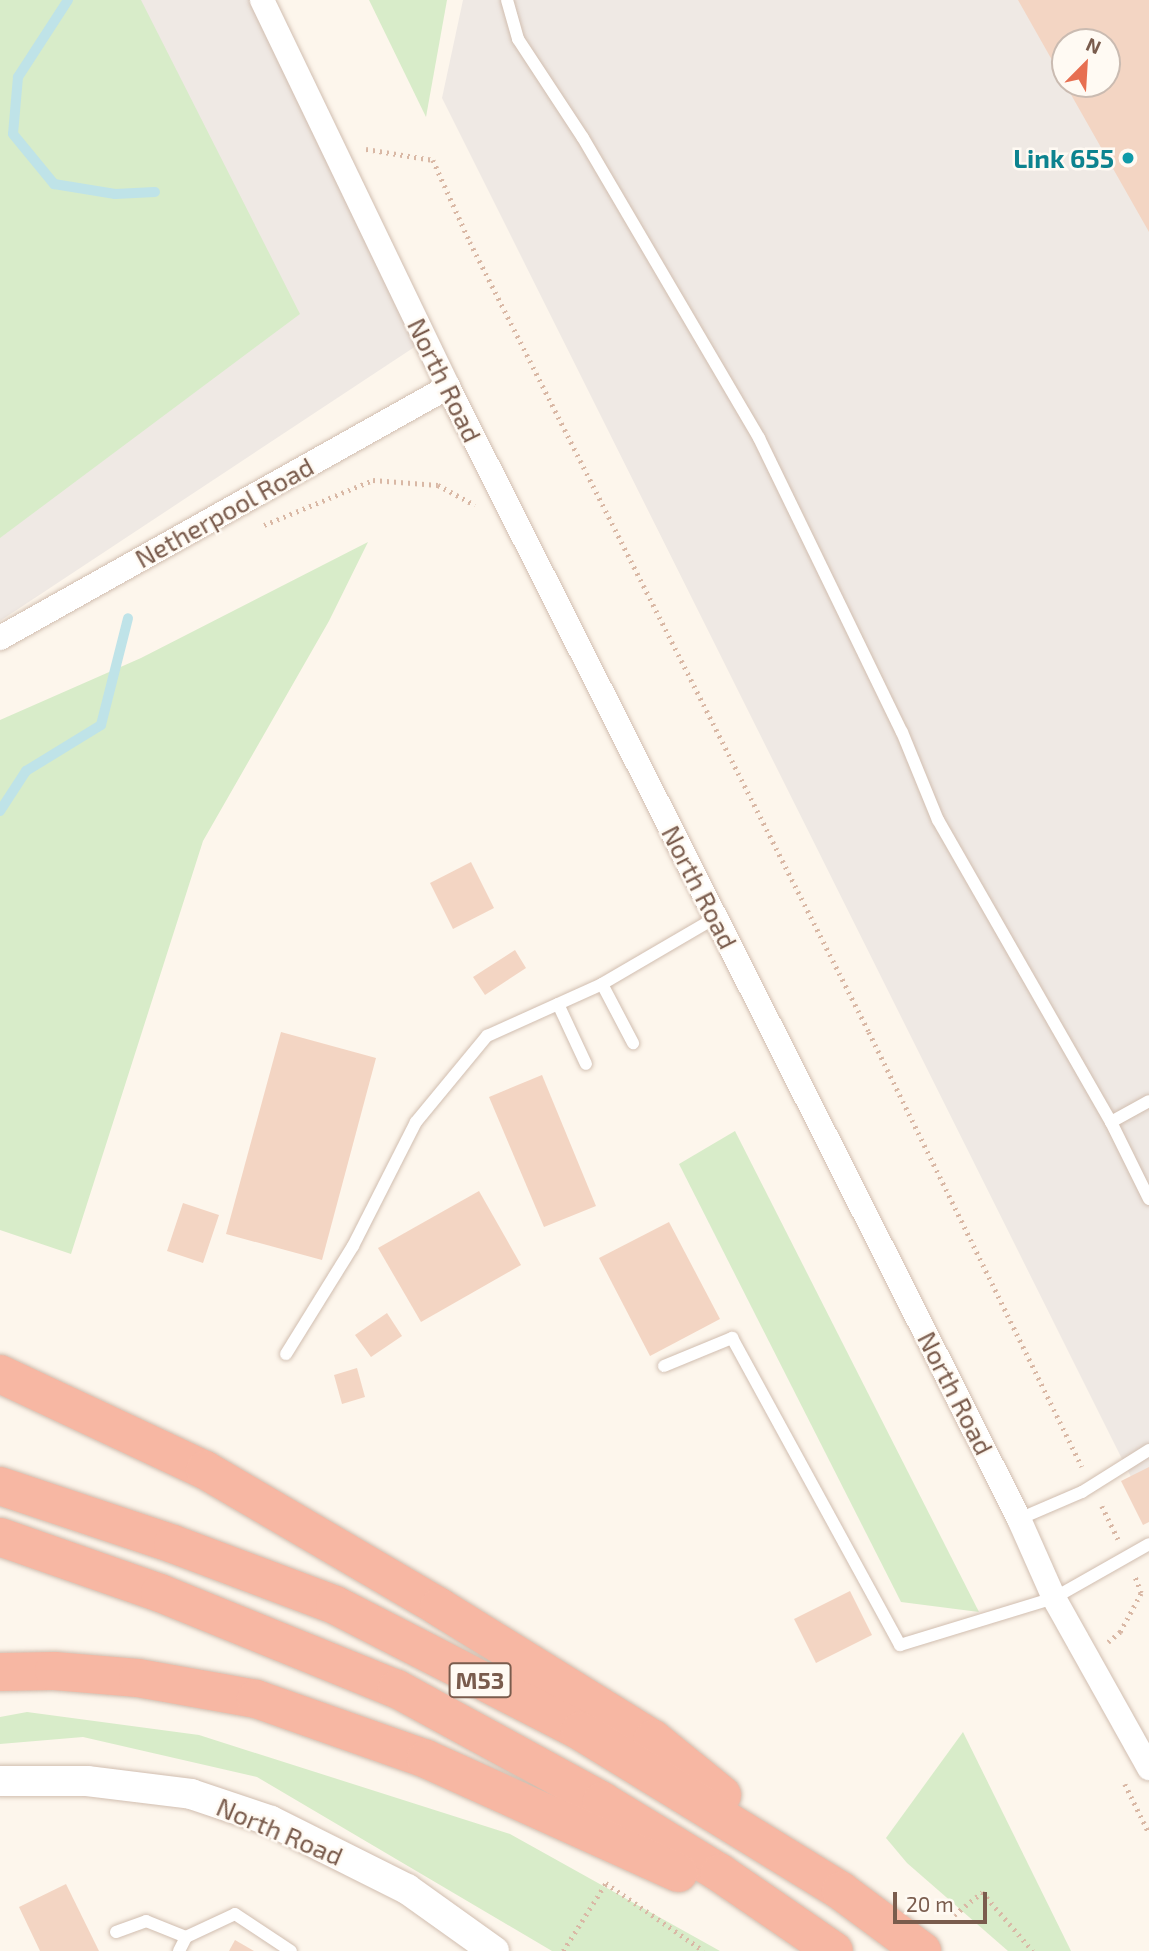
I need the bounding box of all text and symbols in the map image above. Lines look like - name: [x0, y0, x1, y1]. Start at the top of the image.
- north arrow: [1051, 28, 1121, 98]
- text: N: [1083, 32, 1105, 58]
- place label: Link 655: [1013, 142, 1114, 174]
- marker: Link 655: [1120, 150, 1136, 166]
- street label: North Road: [402, 313, 488, 447]
- street label: Netherpool Road: [129, 450, 319, 574]
- street label: North Road: [656, 820, 744, 954]
- street label: North Road: [912, 1326, 1000, 1460]
- road number: M53: [448, 1660, 512, 1700]
- street label: North Road: [212, 1790, 348, 1872]
- scale bar: [897, 1878, 992, 1922]
- text: 20 m: [906, 1891, 954, 1916]

